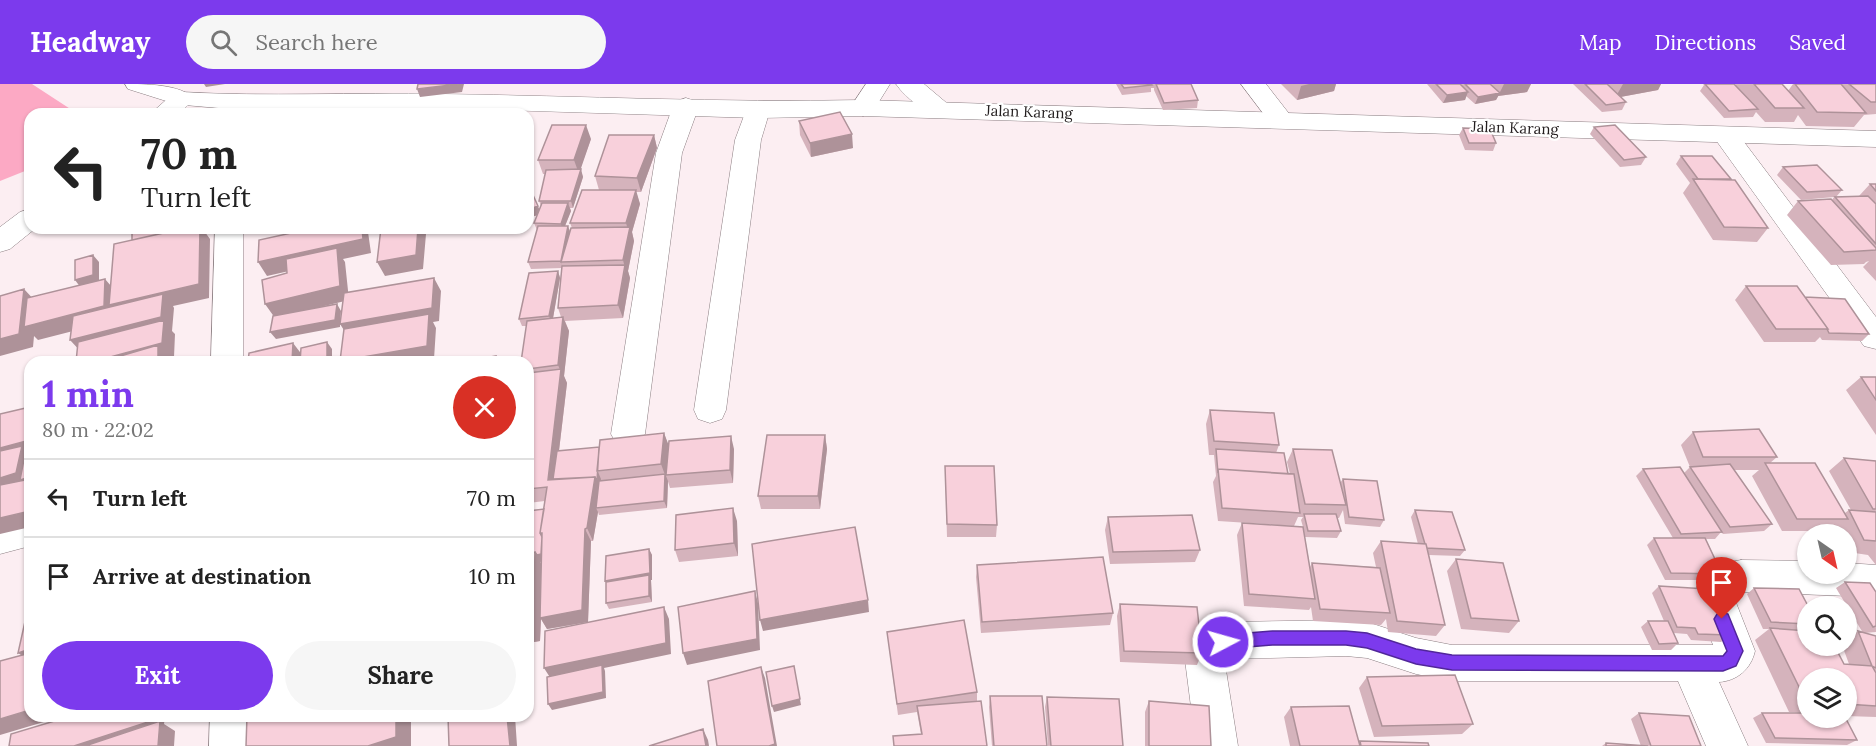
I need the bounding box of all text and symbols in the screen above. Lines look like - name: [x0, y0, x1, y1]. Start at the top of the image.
- search box: [186, 15, 606, 69]
- text: Headway: [30, 24, 150, 60]
- icon: search: [207, 26, 240, 59]
- text: Search here: [255, 28, 378, 56]
- text: Map: [1579, 29, 1622, 56]
- text: Directions: [1655, 29, 1756, 56]
- text: Saved: [1789, 29, 1846, 56]
- street label: Jalan Karang: [984, 100, 1074, 123]
- street label: Jalan Karang: [1470, 116, 1560, 139]
- text: 70 m: [141, 127, 237, 181]
- icon: left: [42, 132, 120, 210]
- text: Turn left: [141, 180, 251, 214]
- text: 1 min: [42, 371, 134, 417]
- button: close: [453, 376, 516, 439]
- text: 80 m · 22:02: [42, 417, 154, 442]
- icon: left: [42, 482, 75, 515]
- text: Turn left: [93, 484, 187, 512]
- text: 70 m: [467, 484, 516, 512]
- north arrow: [1797, 524, 1857, 584]
- map controls: [1797, 524, 1857, 728]
- pin: [1696, 557, 1747, 619]
- icon: arrive: [42, 560, 75, 593]
- text: Arrive at destination: [93, 562, 311, 590]
- text: 10 m: [469, 562, 516, 590]
- icon: arrive: [1705, 566, 1738, 599]
- button: search: [1797, 596, 1857, 656]
- position arrow: [1191, 610, 1255, 674]
- button: Exit: [42, 641, 273, 710]
- button: Share: [285, 641, 516, 710]
- button: layers: [1797, 668, 1857, 728]

